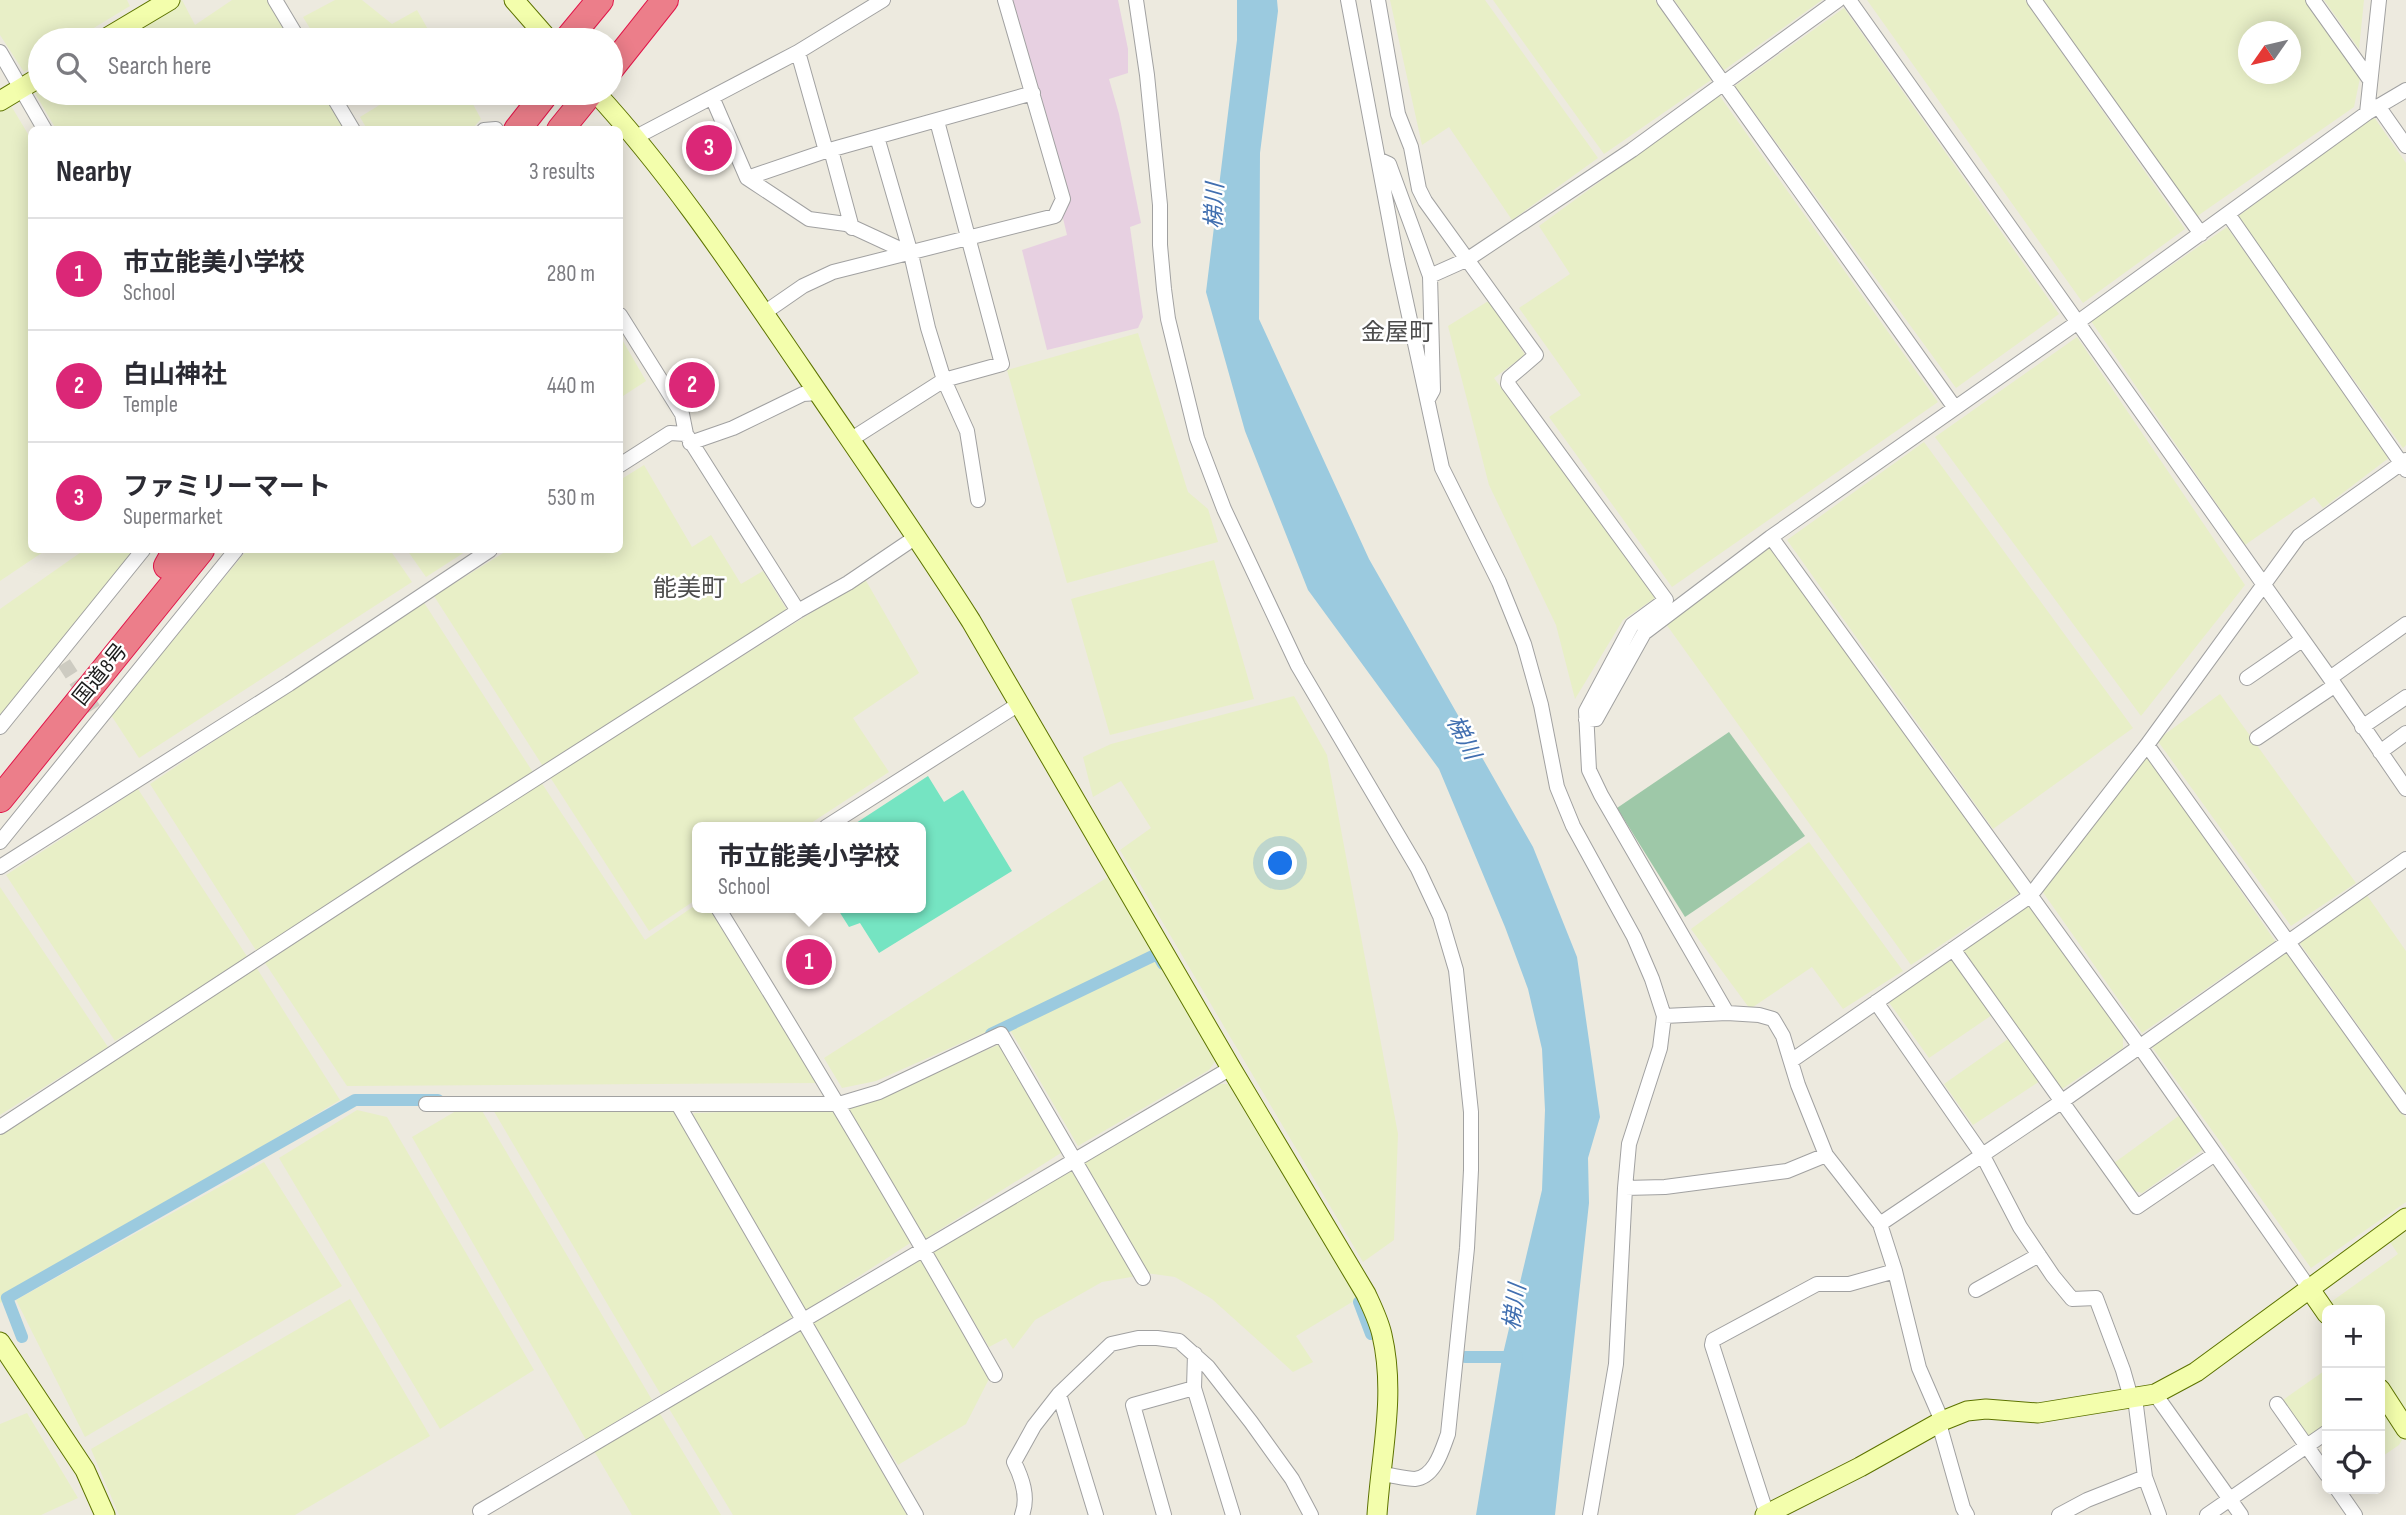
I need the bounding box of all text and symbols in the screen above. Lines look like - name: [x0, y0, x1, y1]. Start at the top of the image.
- north arrow: [2238, 21, 2301, 84]
- search box: [28, 28, 623, 105]
- icon: search: [52, 48, 90, 86]
- text: Search here: [108, 51, 211, 82]
- pin: 3: [686, 122, 732, 174]
- text: Nearby: [56, 154, 132, 190]
- text: 3 results: [529, 158, 595, 186]
- water label: 梯川: [1200, 180, 1230, 230]
- text: 市立能美小学校: [123, 248, 305, 279]
- text: 1: [74, 260, 84, 288]
- text: 280 m: [547, 260, 595, 288]
- text: School: [123, 279, 175, 307]
- district label: 金屋町: [1361, 318, 1433, 347]
- pin: 2: [669, 359, 715, 411]
- text: 白山神社: [123, 360, 227, 391]
- text: 2: [74, 372, 84, 400]
- text: 440 m: [547, 372, 595, 400]
- text: Temple: [123, 391, 178, 419]
- text: ファミリーマート: [123, 472, 331, 503]
- text: 3: [74, 484, 84, 512]
- text: 530 m: [547, 484, 595, 512]
- text: Supermarket: [123, 503, 223, 531]
- district label: 能美町: [653, 574, 725, 603]
- street label: 国道8号: [68, 638, 133, 710]
- water label: 梯川: [1440, 711, 1487, 767]
- popup: [692, 822, 926, 913]
- text: 市立能美小学校: [718, 842, 900, 873]
- your location: [1263, 846, 1297, 880]
- text: School: [718, 873, 770, 901]
- pin: 1: [786, 936, 832, 988]
- water label: 梯川: [1498, 1279, 1532, 1332]
- map controls: [2322, 1305, 2385, 1494]
- button: +: [2322, 1305, 2385, 1368]
- button: −: [2322, 1368, 2385, 1431]
- button: locate: [2322, 1431, 2385, 1494]

